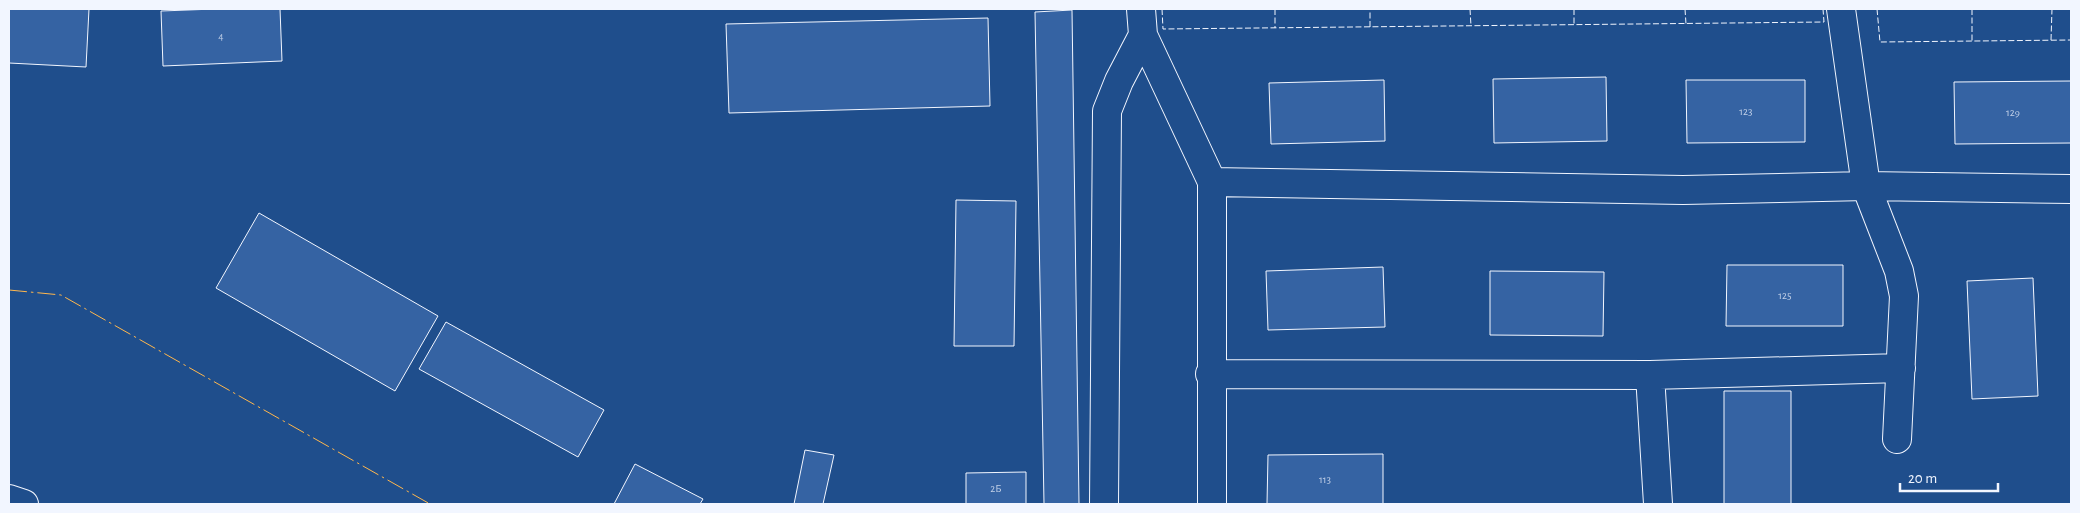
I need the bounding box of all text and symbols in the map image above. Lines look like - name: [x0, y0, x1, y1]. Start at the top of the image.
- house number: 4: [218, 31, 224, 42]
- house number: 123: [1739, 106, 1753, 117]
- house number: 129: [2006, 107, 2020, 118]
- house number: 125: [1778, 290, 1792, 301]
- scale bar: [1900, 460, 1998, 492]
- text: 20 m: [1908, 471, 1937, 486]
- house number: 113: [1319, 474, 1332, 485]
- house number: 2Б: [990, 483, 1002, 494]

